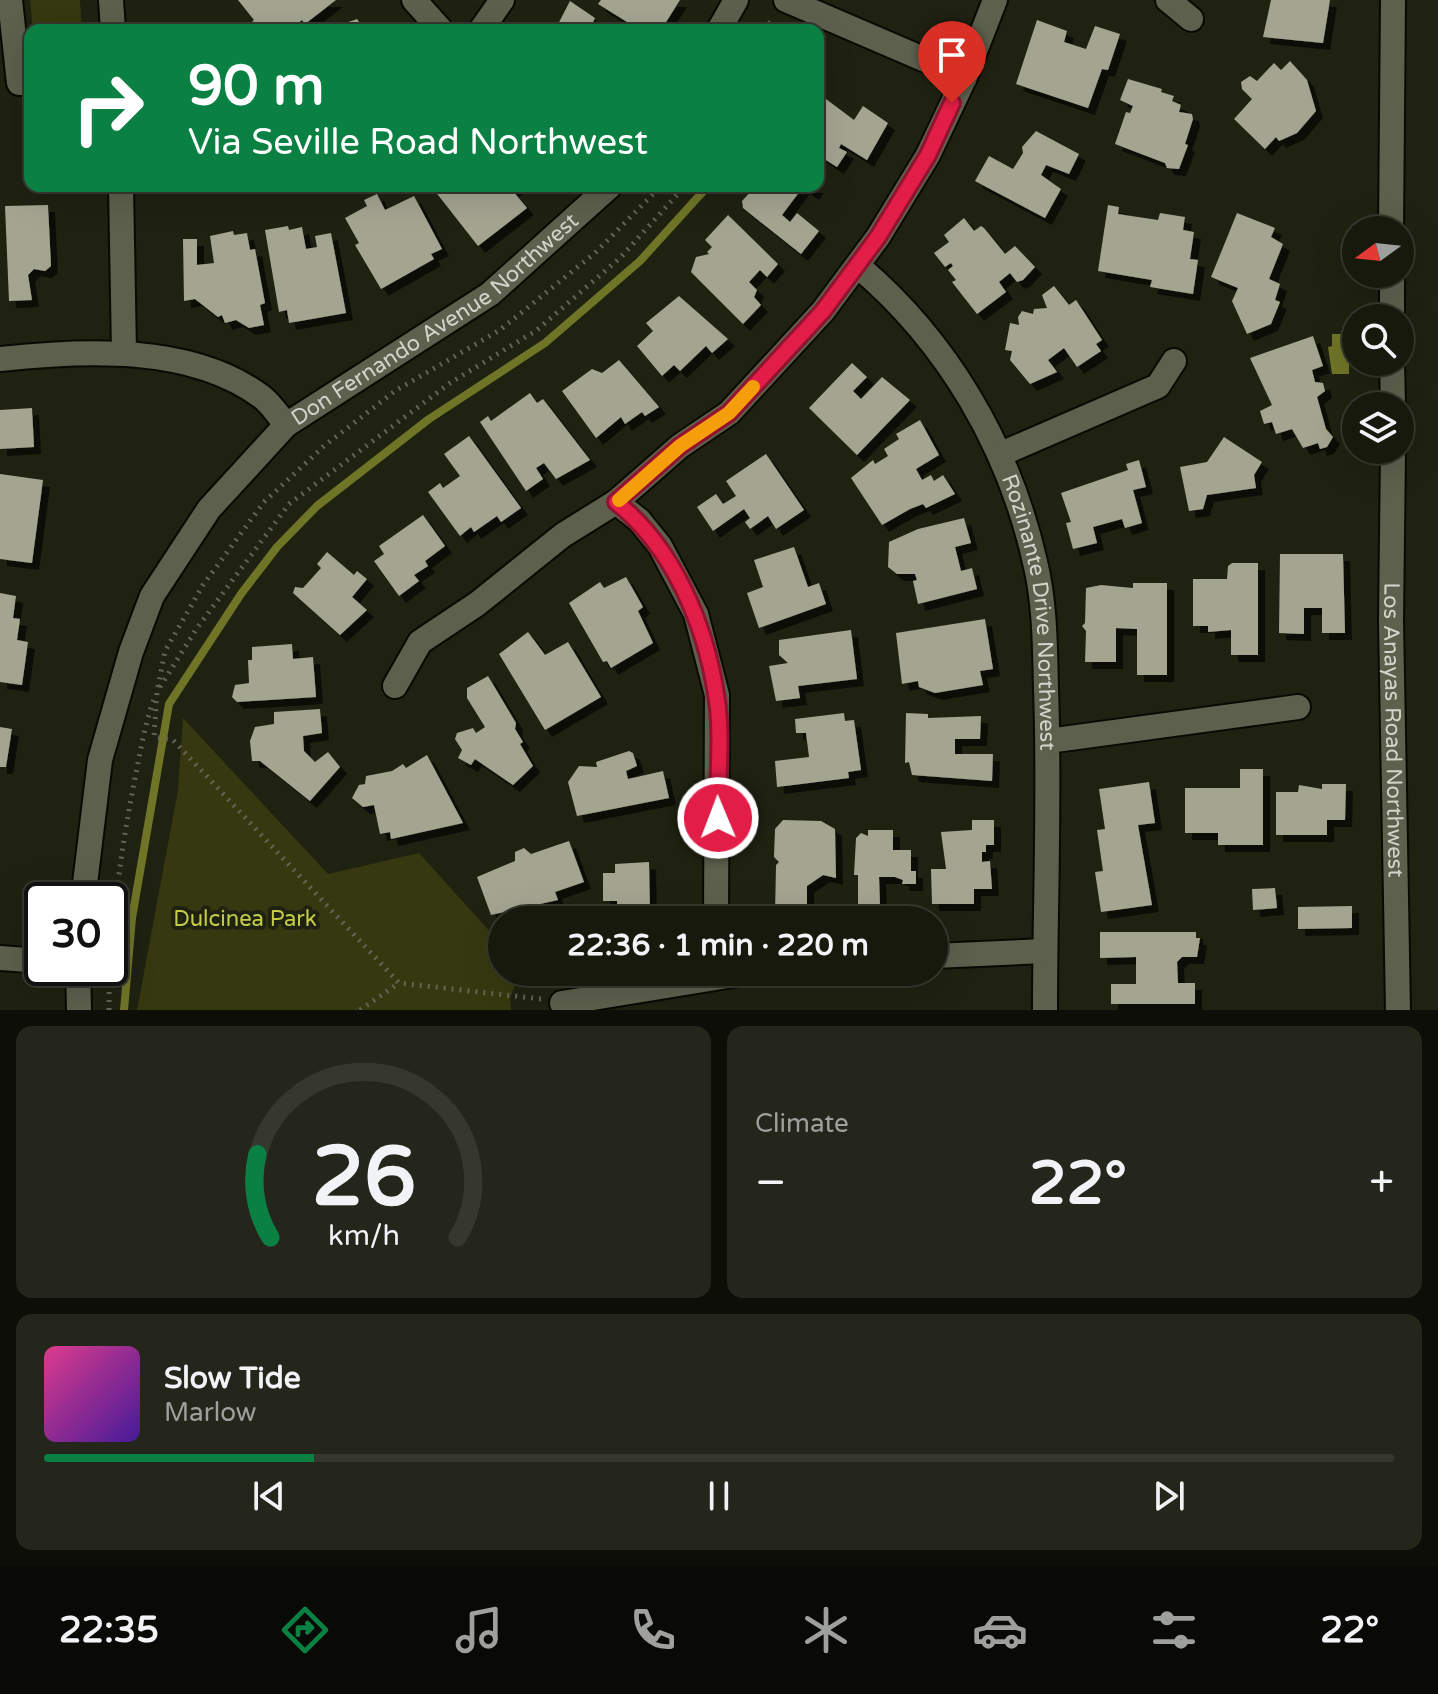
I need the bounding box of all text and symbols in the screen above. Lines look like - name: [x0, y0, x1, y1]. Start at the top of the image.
- pin: [918, 21, 986, 103]
- icon: arrive: [930, 33, 974, 77]
- text: 90 m: [188, 53, 324, 120]
- icon: right: [56, 56, 160, 160]
- text: Via Seville Road Northwest: [188, 121, 648, 164]
- street label: Don Fernando Avenue Northwest: [286, 208, 584, 431]
- north arrow: [1342, 216, 1414, 288]
- map controls: [1342, 216, 1414, 464]
- button: search: [1342, 304, 1414, 376]
- button: layers: [1342, 392, 1414, 464]
- street label: Rozinante Drive Northwest: [996, 470, 1060, 751]
- street label: Los Anayas Road Northwest: [1378, 582, 1409, 878]
- position arrow: [676, 776, 760, 860]
- speed limit sign: 30: [24, 882, 128, 986]
- park label: Dulcinea Park: [173, 906, 317, 932]
- text: 22:36 · 1 min · 220 m: [567, 927, 869, 964]
- text: Climate: [755, 1108, 849, 1139]
- text: 26: [311, 1128, 416, 1228]
- text: 22°: [1029, 1148, 1127, 1220]
- text: −: [755, 1157, 786, 1210]
- text: +: [1369, 1157, 1394, 1210]
- text: km/h: [328, 1219, 399, 1253]
- text: Slow Tide: [164, 1360, 301, 1397]
- text: Marlow: [164, 1397, 256, 1428]
- icon: previous: [247, 1474, 291, 1518]
- icon: pause: [697, 1474, 741, 1518]
- icon: next: [1147, 1474, 1191, 1518]
- icon: directions: [277, 1602, 333, 1658]
- icon: music: [451, 1602, 507, 1658]
- icon: phone: [625, 1602, 681, 1658]
- icon: climate: [798, 1602, 854, 1658]
- icon: car: [972, 1602, 1028, 1658]
- icon: filters: [1146, 1602, 1202, 1658]
- text: 22:35: [59, 1609, 159, 1652]
- text: 22°: [1320, 1609, 1379, 1652]

